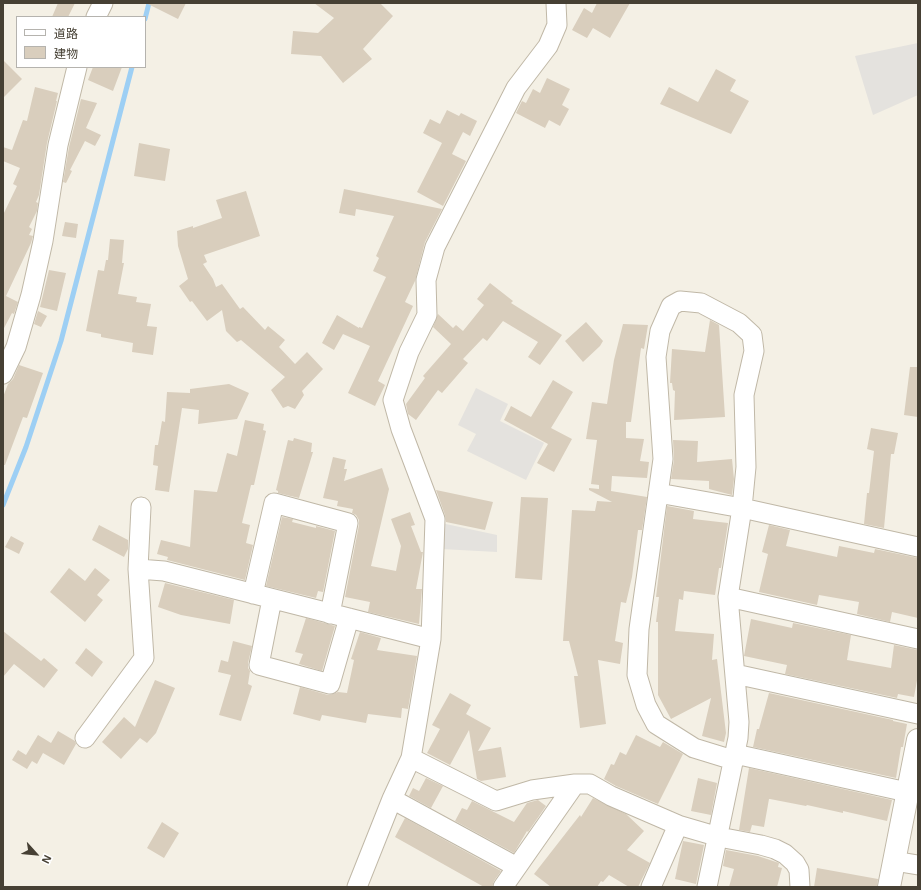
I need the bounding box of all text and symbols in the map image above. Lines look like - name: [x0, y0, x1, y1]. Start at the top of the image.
- legend: [16, 16, 146, 68]
- text: 道路: [54, 27, 78, 41]
- text: 建物: [54, 47, 78, 61]
- north arrow: [16, 834, 56, 874]
- text: N: [40, 853, 54, 866]

